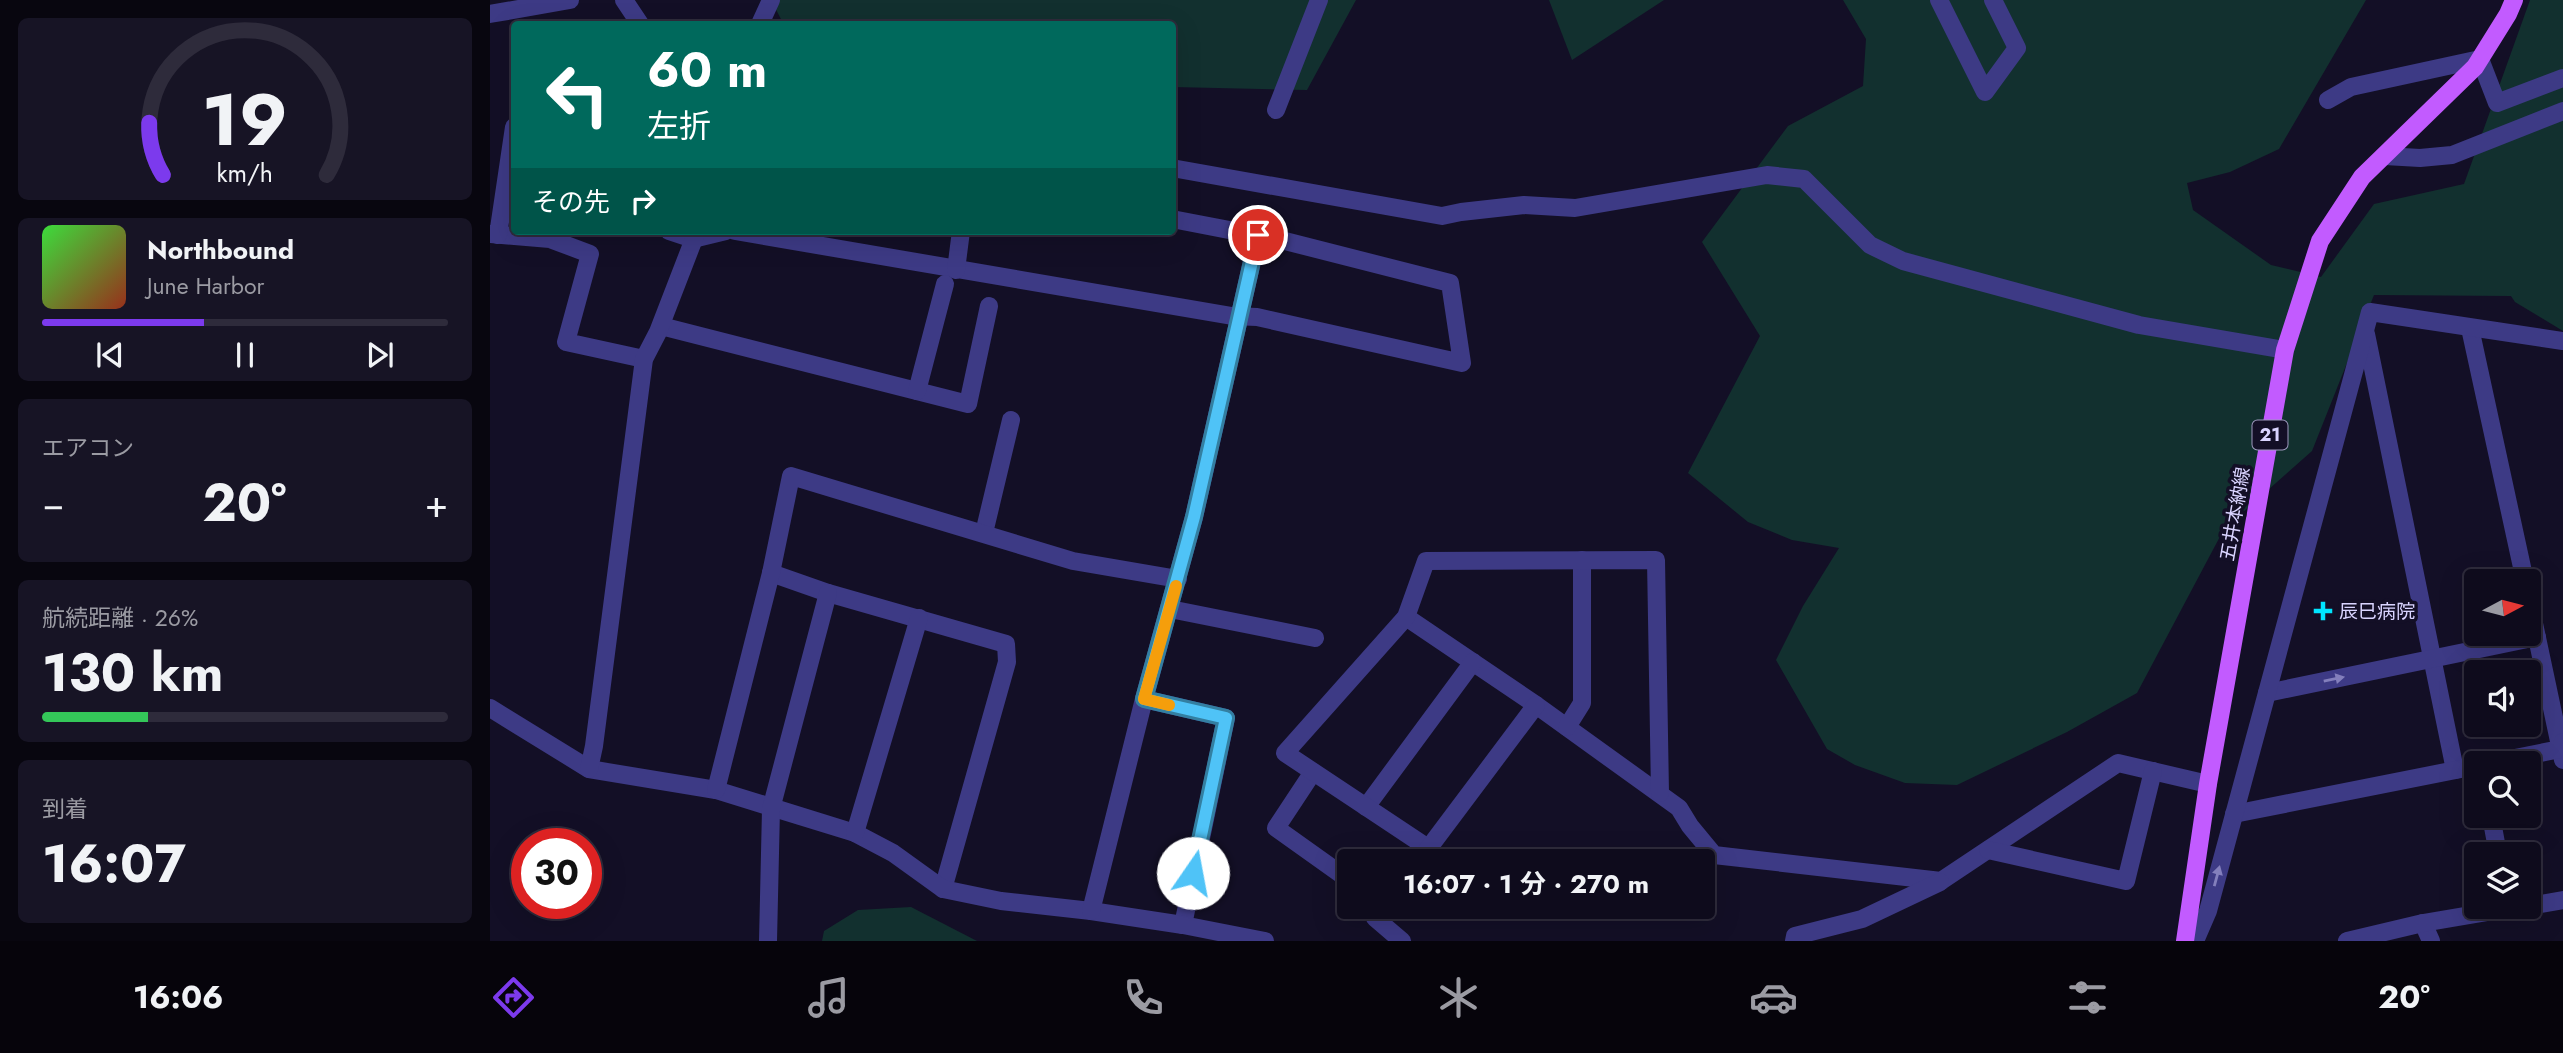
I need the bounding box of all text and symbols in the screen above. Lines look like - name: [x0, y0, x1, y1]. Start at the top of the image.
- text: 60 m: [647, 35, 767, 105]
- icon: left: [532, 49, 623, 140]
- text: 19: [202, 67, 288, 172]
- text: 左折: [647, 103, 711, 149]
- text: km/h: [217, 155, 273, 191]
- icon: right: [624, 182, 662, 220]
- text: その先: [532, 183, 610, 221]
- pin: [1228, 205, 1288, 265]
- icon: arrive: [1239, 216, 1277, 254]
- text: Northbound: [147, 231, 294, 269]
- text: June Harbor: [147, 269, 264, 303]
- icon: previous: [91, 336, 129, 374]
- icon: pause: [226, 336, 264, 374]
- icon: next: [361, 336, 399, 374]
- road number: 21: [2252, 421, 2288, 450]
- text: エアコン: [42, 431, 134, 465]
- text: 20°: [203, 465, 287, 541]
- street label: 五井本納線: [2213, 465, 2257, 563]
- text: −: [42, 476, 64, 531]
- text: +: [425, 476, 448, 531]
- north arrow: [2464, 569, 2541, 646]
- map controls: [2464, 569, 2541, 919]
- place label: 辰巳病院: [2339, 598, 2415, 625]
- text: 航続距離 · 26%: [42, 601, 198, 635]
- marker: 辰巳病院: [2313, 601, 2333, 621]
- text: 130 km: [42, 635, 223, 711]
- button: sound: [2464, 660, 2541, 737]
- one-way arrow: [2323, 673, 2345, 684]
- button: search: [2464, 751, 2541, 828]
- text: 到着: [42, 792, 88, 826]
- text: 16:07: [42, 826, 186, 902]
- speed limit sign: 30: [511, 828, 602, 919]
- position arrow: [1156, 836, 1230, 910]
- button: layers: [2464, 842, 2541, 919]
- text: 16:07 · 1 分 · 270 m: [1403, 865, 1649, 903]
- one-way arrow: [2212, 865, 2223, 887]
- icon: directions: [489, 973, 538, 1022]
- icon: music: [804, 973, 853, 1022]
- icon: phone: [1119, 973, 1168, 1022]
- icon: climate: [1434, 973, 1483, 1022]
- icon: car: [1749, 973, 1798, 1022]
- icon: filters: [2063, 973, 2112, 1022]
- text: 16:06: [133, 974, 224, 1020]
- text: 20°: [2378, 974, 2430, 1020]

